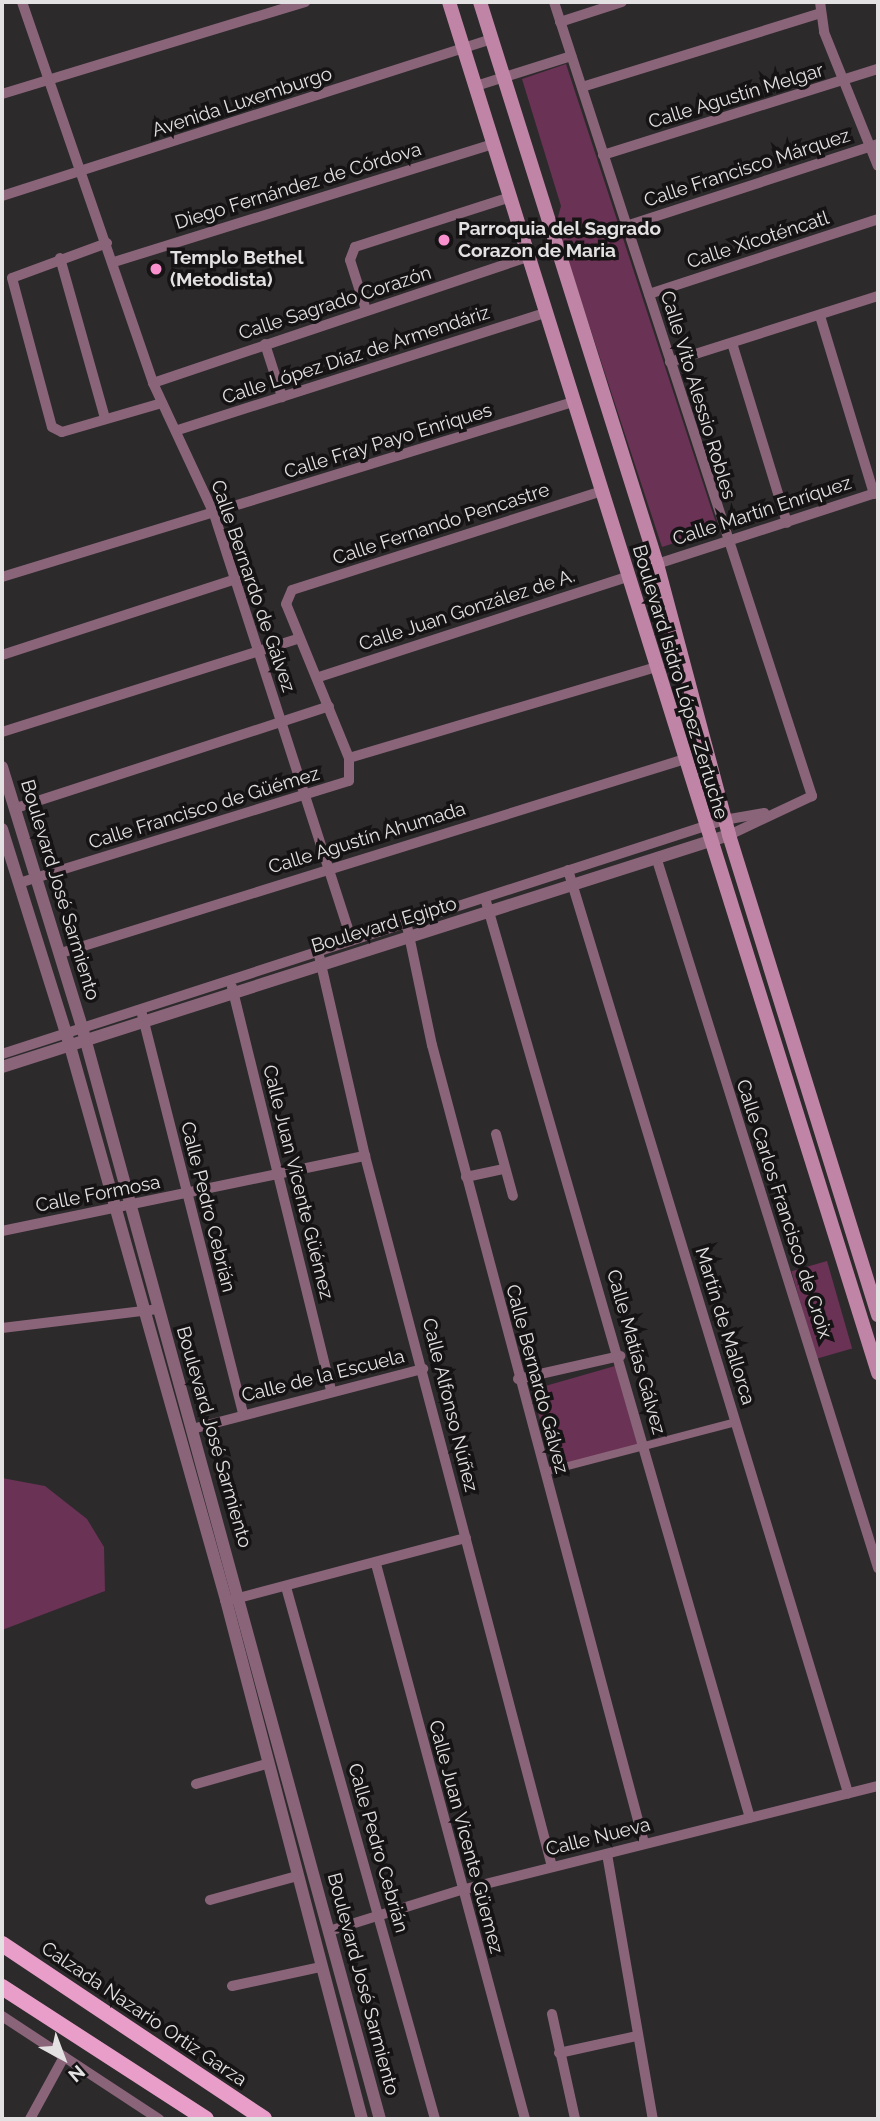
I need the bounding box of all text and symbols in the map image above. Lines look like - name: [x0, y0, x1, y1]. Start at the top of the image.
- street label: Calle Agustín Melgar: [645, 58, 827, 134]
- street label: Avenida Luxemburgo: [149, 62, 335, 142]
- street label: Calle Francisco Márquez: [641, 124, 853, 212]
- street label: Diego Fernández de Córdova: [172, 138, 424, 234]
- street label: Calle Xicoténcatl: [684, 206, 832, 274]
- place label: Parroquia del Sagrado Corazon de Maria: [458, 218, 662, 262]
- marker: Parroquia del Sagrado Corazon de Maria: [436, 232, 452, 248]
- place label: Templo Bethel (Metodista): [170, 247, 303, 291]
- marker: Templo Bethel (Metodista): [148, 261, 164, 277]
- street label: Calle Sagrado Corazón: [236, 261, 434, 345]
- street label: Calle Vito Alessio Robles: [655, 288, 741, 502]
- street label: Calle López Díaz de Armendáriz: [219, 301, 493, 409]
- street label: Calle Fray Payo Enriques: [281, 398, 495, 484]
- street label: Calle Martín Enríquez: [670, 471, 854, 551]
- street label: Calle Bernardo de Gálvez: [206, 477, 300, 695]
- street label: Calle Fernando Pencastre: [330, 478, 552, 570]
- street label: Boulevard Isidro López Zertuche: [627, 542, 733, 822]
- street label: Calle Juan González de A.: [356, 564, 578, 656]
- street label: Calle Francisco de Güémez: [86, 762, 322, 854]
- street label: Boulevard José Sarmiento: [15, 777, 105, 1003]
- street label: Calle Agustín Ahumada: [265, 797, 469, 879]
- street label: Boulevard Egipto: [309, 892, 459, 958]
- street label: Calle Juan Vicente Güémez: [258, 1062, 338, 1302]
- street label: Calle Carlos Francisco de Croix: [731, 1076, 837, 1342]
- street label: Calle Pedro Cebrián: [176, 1119, 240, 1295]
- street label: Calle Formosa: [34, 1171, 162, 1217]
- street label: Martín de Mallorca: [690, 1244, 760, 1408]
- street label: Calle Matías Gálvez: [602, 1267, 670, 1437]
- street label: Calle Bernardo Gálvez: [501, 1282, 573, 1476]
- street label: Calle Alfonso Núñez: [417, 1315, 483, 1495]
- street label: Boulevard José Sarmiento: [171, 1323, 257, 1551]
- street label: Calle de la Escuela: [239, 1345, 407, 1407]
- street label: Calle Juan Vicente Güemez: [424, 1717, 508, 1957]
- street label: Calle Pedro Cebrián: [343, 1761, 413, 1935]
- street label: Calle Nueva: [543, 1813, 653, 1861]
- street label: Boulevard José Sarmiento: [322, 1870, 404, 2098]
- street label: Calzada Nazario Ortiz Garza: [37, 1937, 251, 2091]
- north arrow: [28, 2023, 98, 2093]

